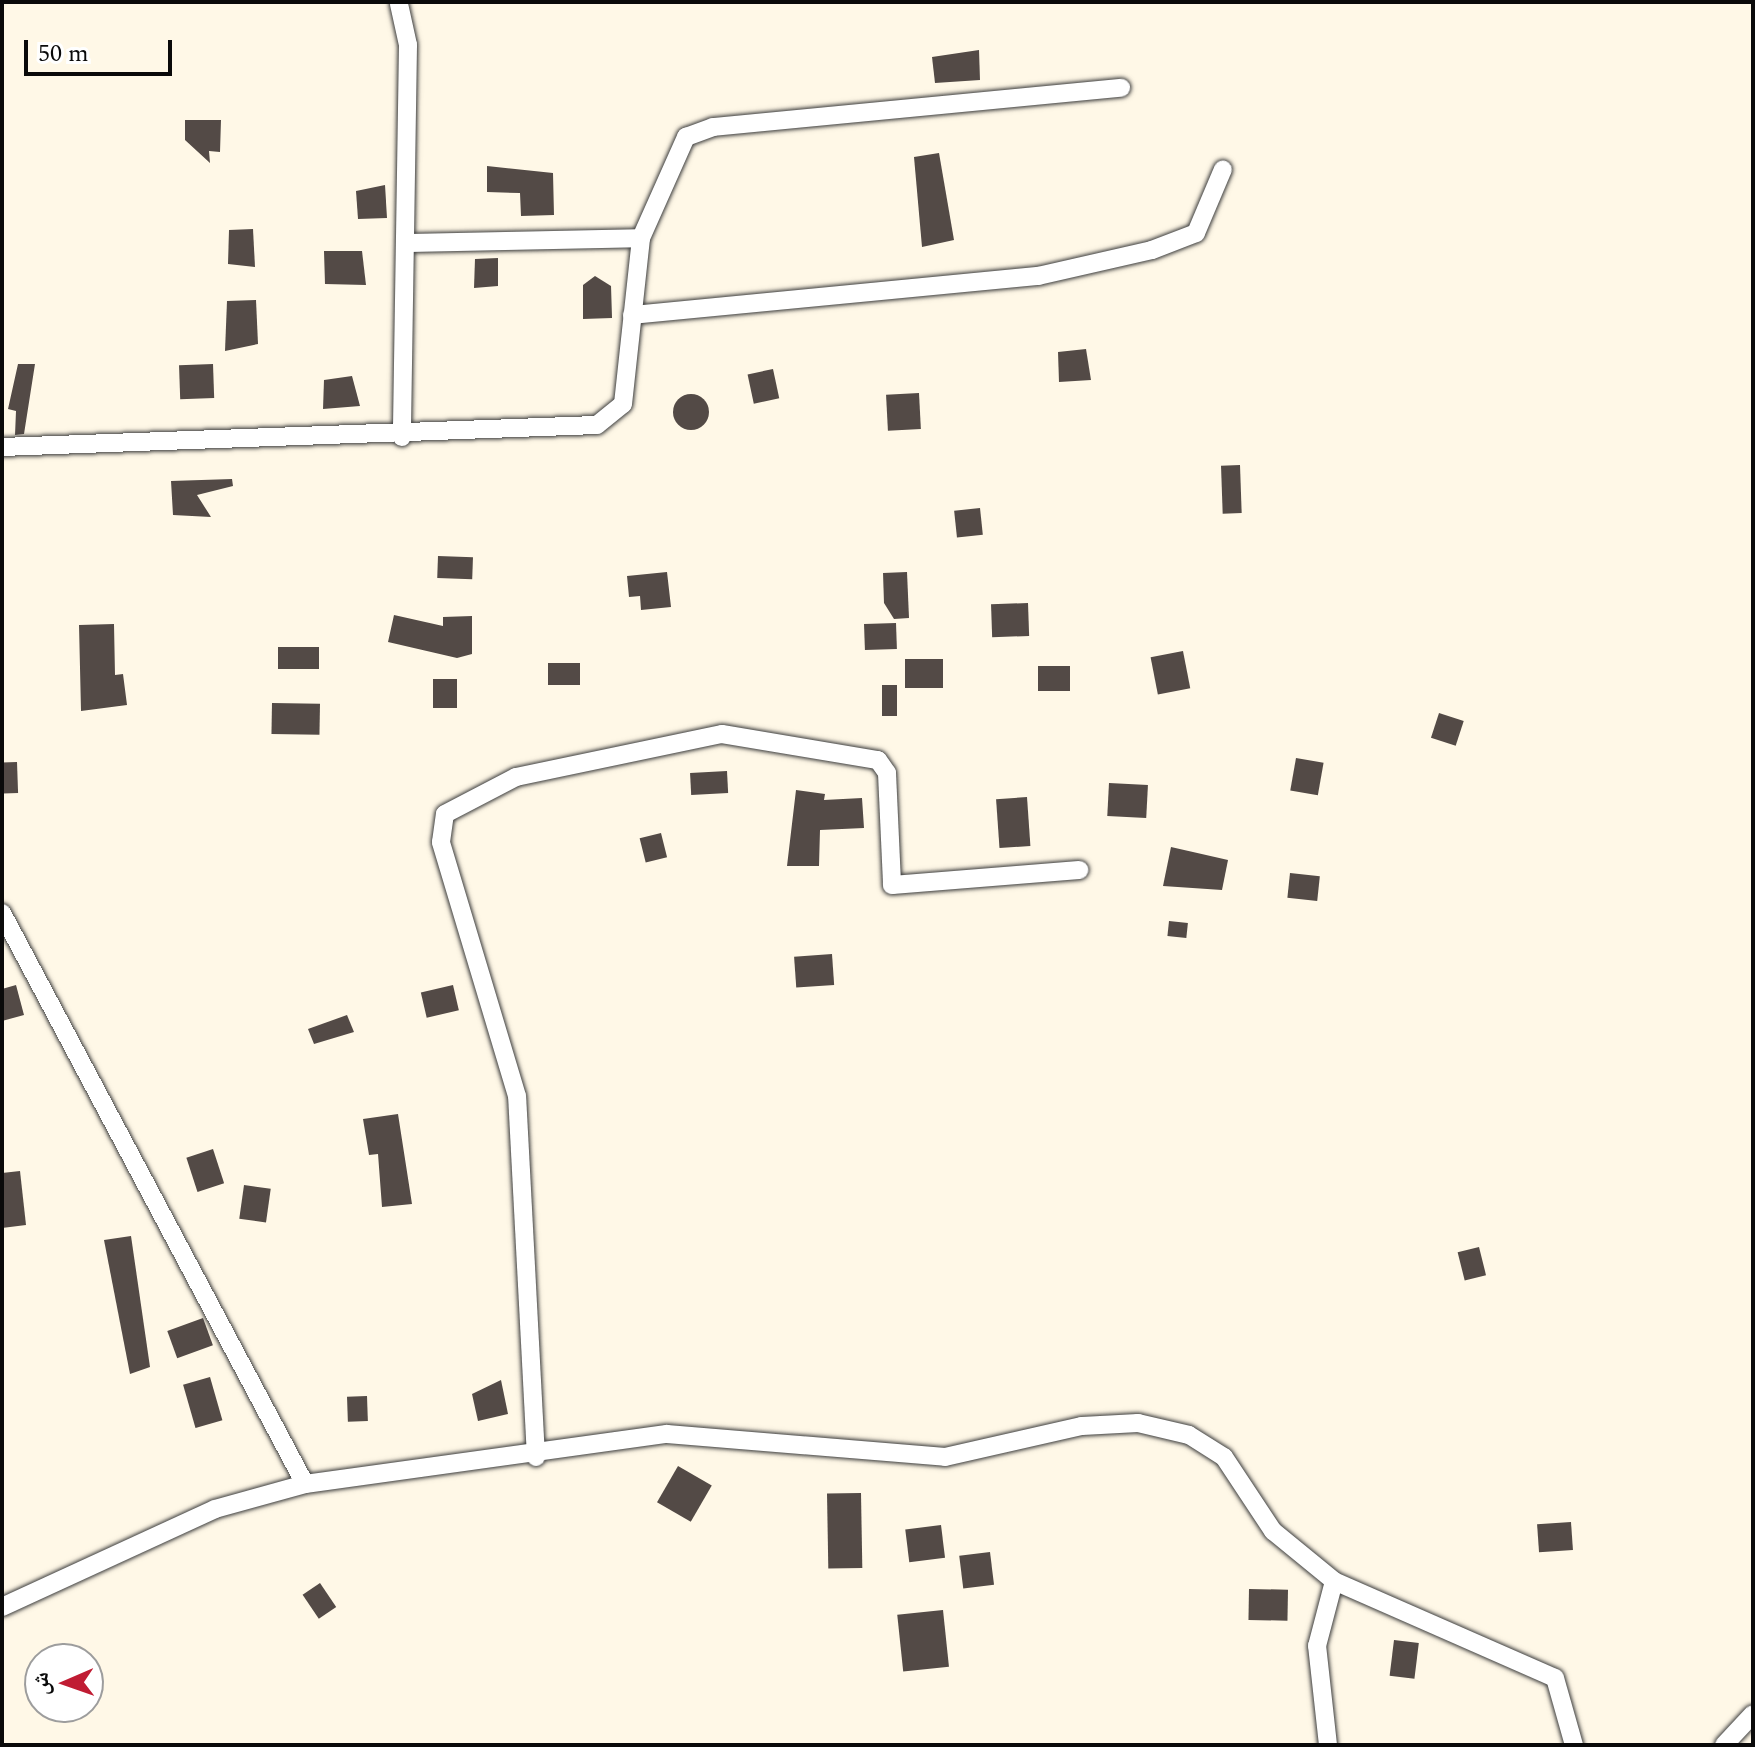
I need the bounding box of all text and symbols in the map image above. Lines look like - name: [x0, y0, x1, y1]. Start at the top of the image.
- scale bar: [28, 24, 176, 74]
- text: 50 m: [38, 36, 89, 72]
- north arrow: [24, 1643, 104, 1723]
- text: ش: [25, 1672, 58, 1696]

